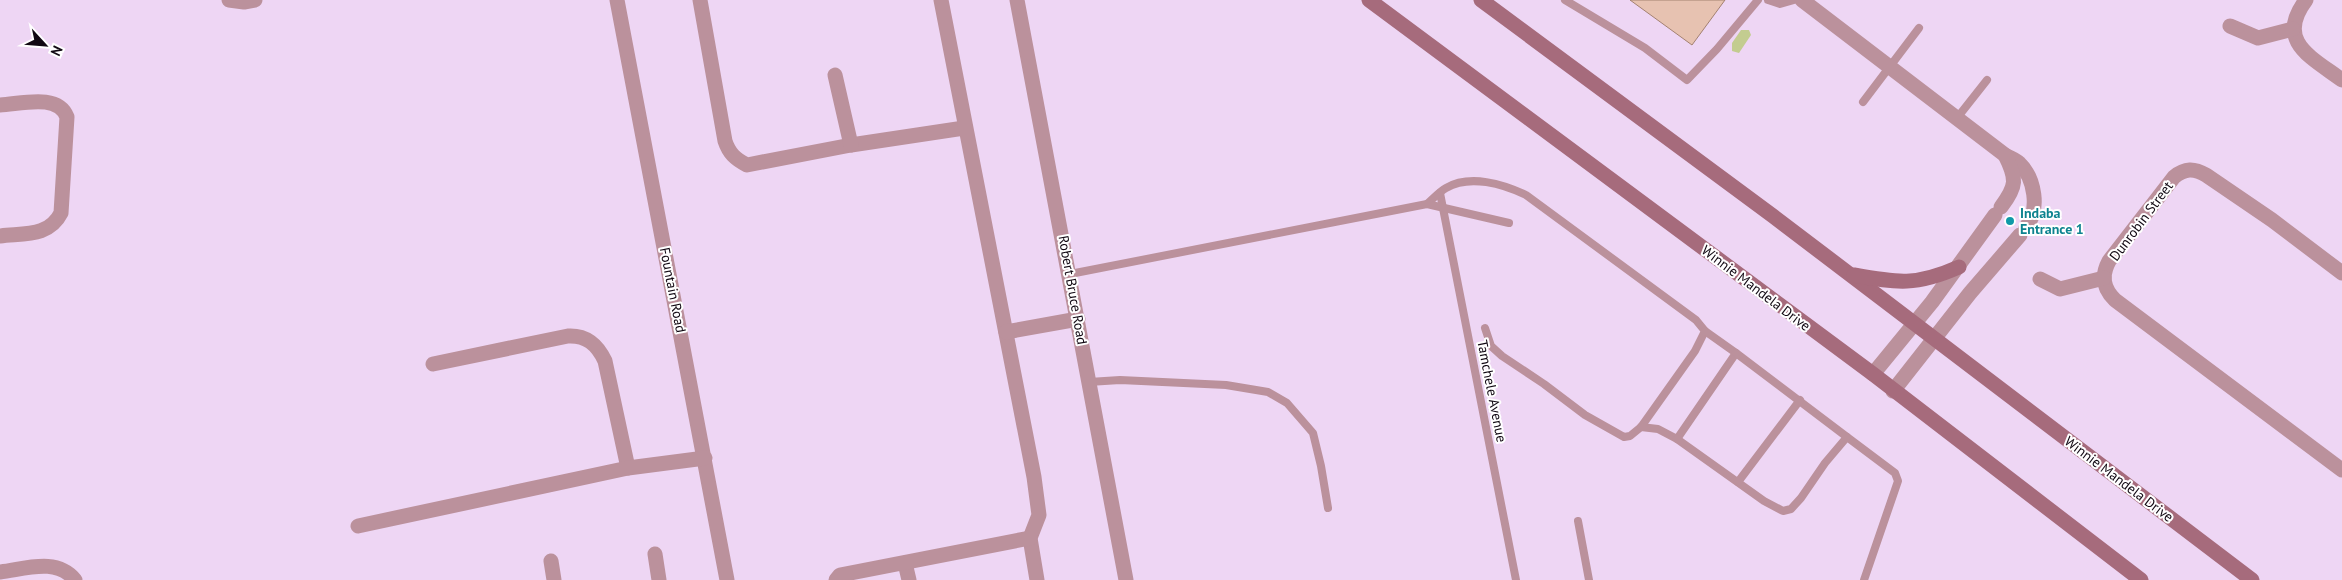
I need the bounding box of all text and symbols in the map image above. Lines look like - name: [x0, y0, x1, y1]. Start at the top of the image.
- north arrow: [20, 20, 70, 70]
- text: N: [47, 43, 67, 59]
- street label: Dunrobin Street: [2105, 177, 2177, 264]
- place label: Indaba Entrance 1: [2020, 204, 2084, 238]
- marker: Indaba Entrance 1: [2004, 215, 2016, 227]
- street label: Robert Bruce Road: [1055, 234, 1091, 346]
- street label: Winnie Mandela Drive: [1698, 241, 1814, 335]
- street label: Fountain Road: [656, 246, 690, 334]
- street label: Tamchele Avenue: [1473, 338, 1511, 444]
- street label: Winnie Mandela Drive: [2061, 432, 2177, 526]

